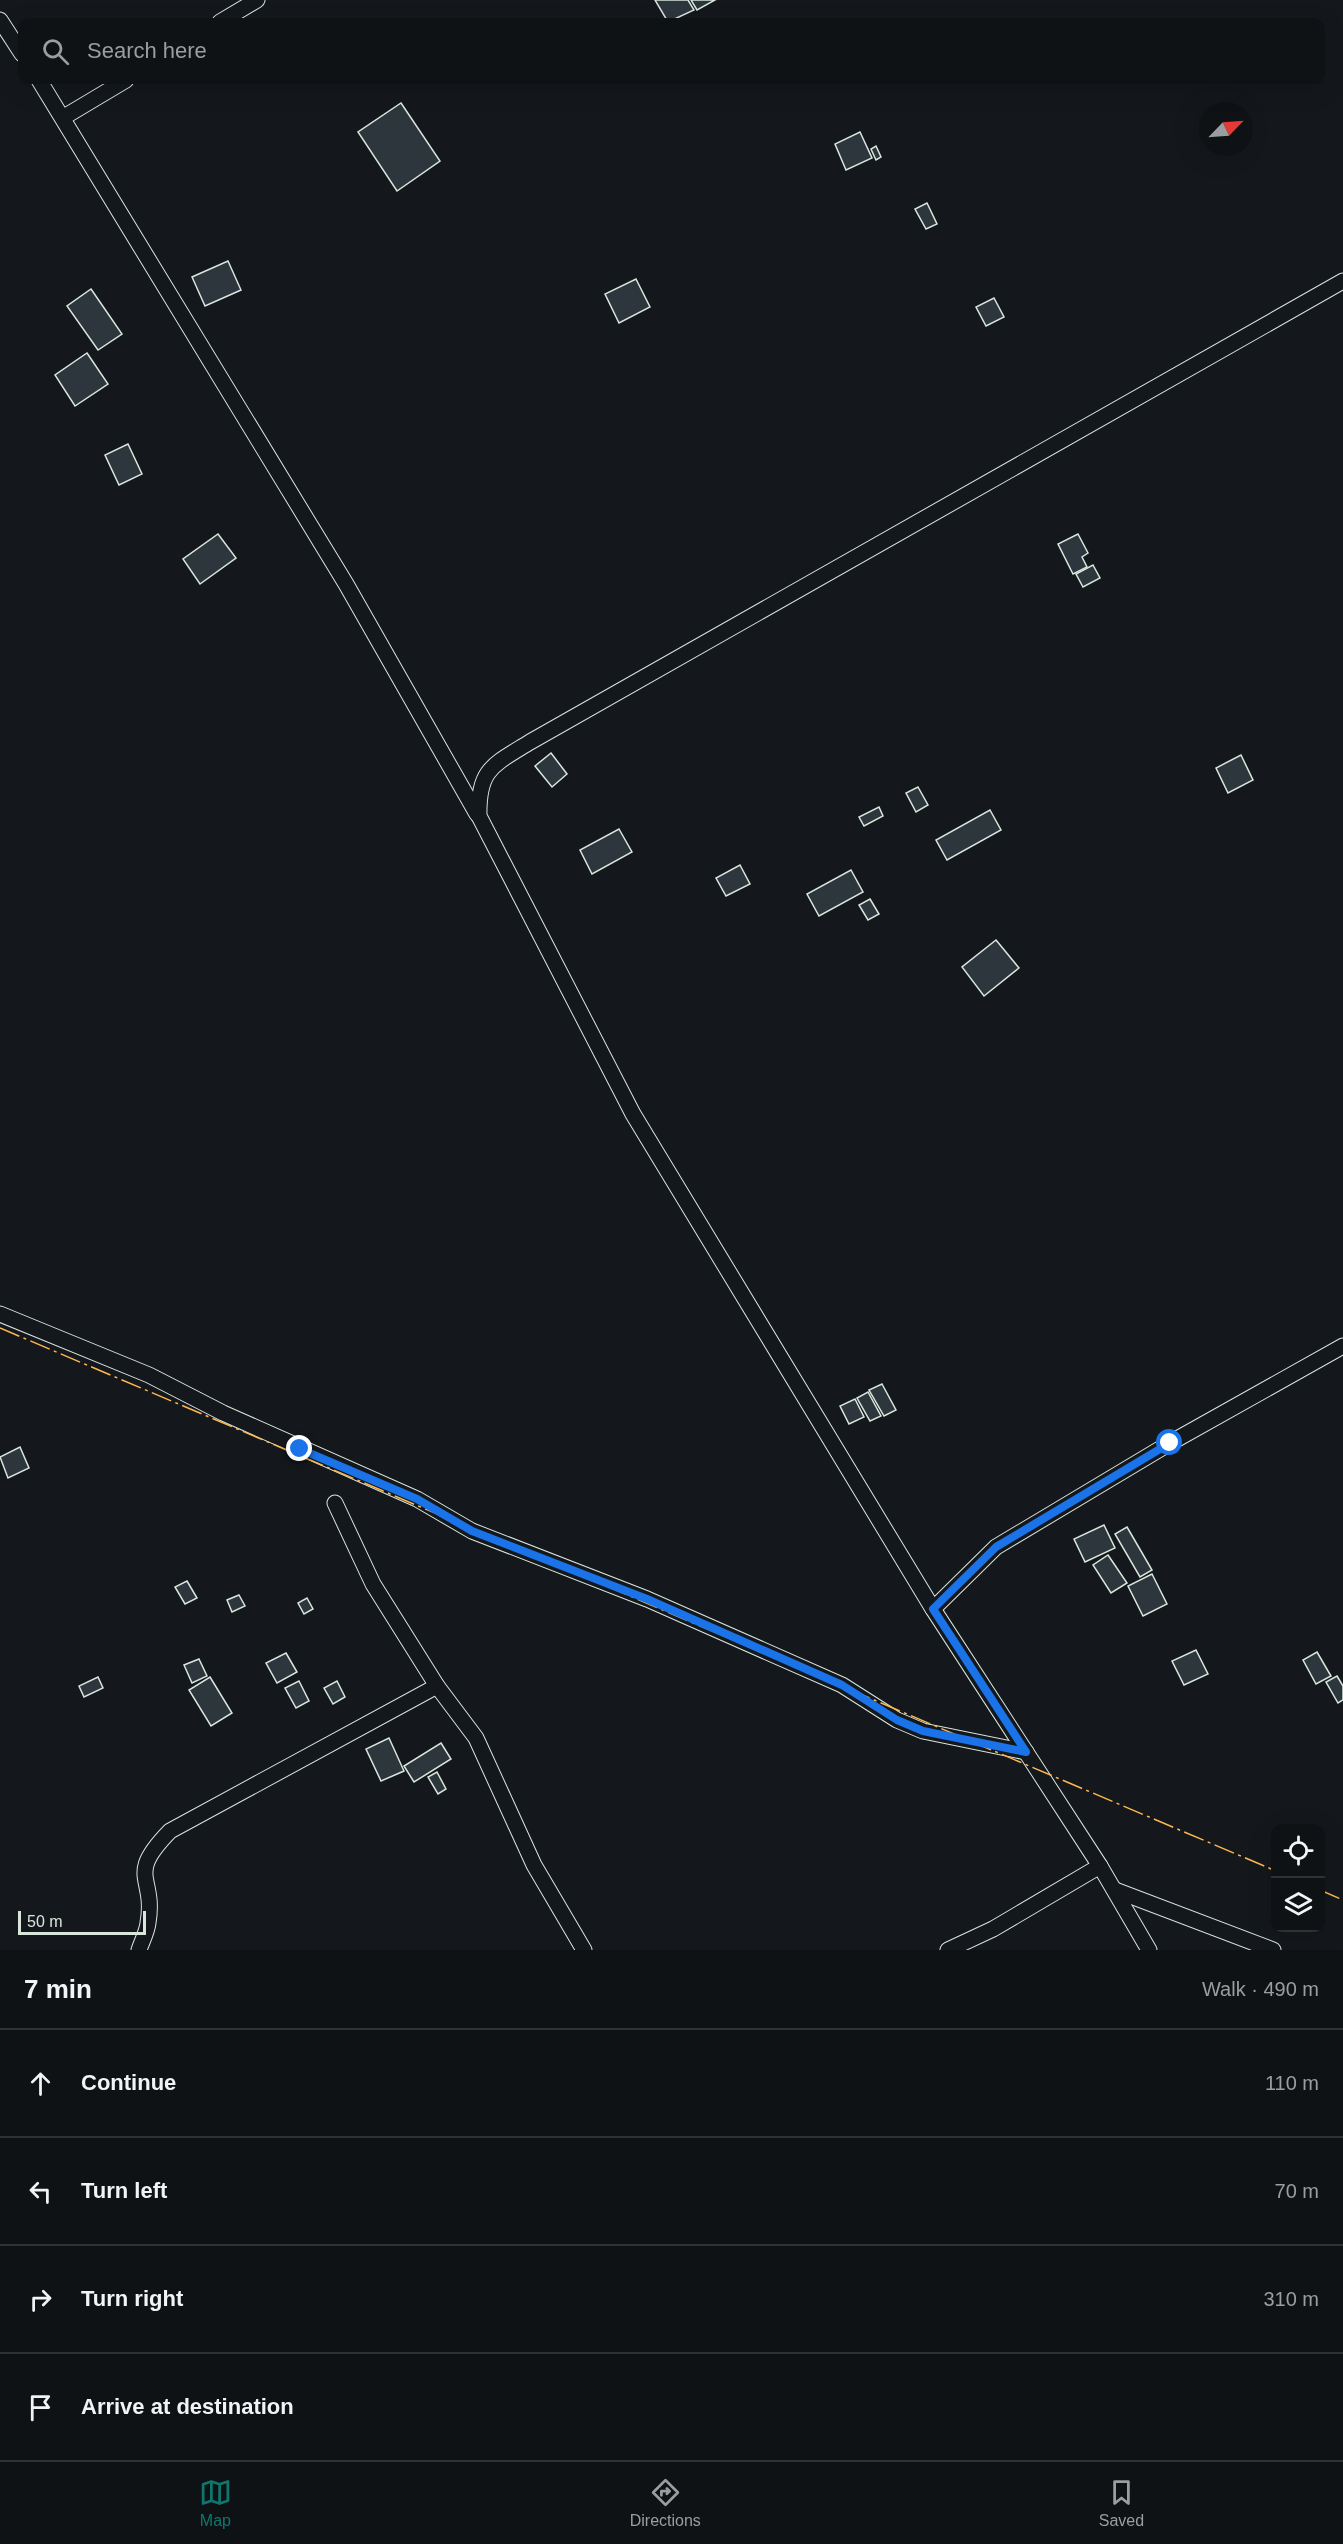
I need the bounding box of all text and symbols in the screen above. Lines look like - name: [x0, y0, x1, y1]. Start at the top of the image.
- search box: [18, 18, 1325, 84]
- icon: search: [39, 35, 72, 68]
- text: Search here: [87, 38, 207, 63]
- north arrow: [1199, 102, 1253, 156]
- route start: [1156, 1429, 1182, 1455]
- route end: [286, 1435, 312, 1461]
- map controls: [1271, 1824, 1325, 1932]
- button: locate: [1271, 1824, 1325, 1878]
- button: layers: [1271, 1878, 1325, 1932]
- scale bar: [18, 1908, 146, 1936]
- text: 50 m: [27, 1913, 63, 1930]
- text: 7 min: [24, 1974, 92, 2004]
- text: Walk · 490 m: [1202, 1978, 1319, 2000]
- icon: ahead: [24, 2067, 57, 2100]
- text: Continue: [81, 2070, 176, 2095]
- text: 110 m: [1265, 2072, 1319, 2094]
- icon: left: [24, 2175, 57, 2208]
- text: Turn left: [81, 2178, 167, 2203]
- text: 70 m: [1275, 2180, 1319, 2202]
- icon: right: [24, 2283, 57, 2316]
- text: Turn right: [81, 2286, 183, 2311]
- text: 310 m: [1263, 2288, 1319, 2310]
- icon: arrive: [24, 2391, 57, 2424]
- text: Arrive at destination: [81, 2394, 294, 2419]
- tab: Map: [199, 2476, 232, 2530]
- tab: Directions: [630, 2476, 701, 2530]
- tab: Saved: [1099, 2476, 1144, 2530]

